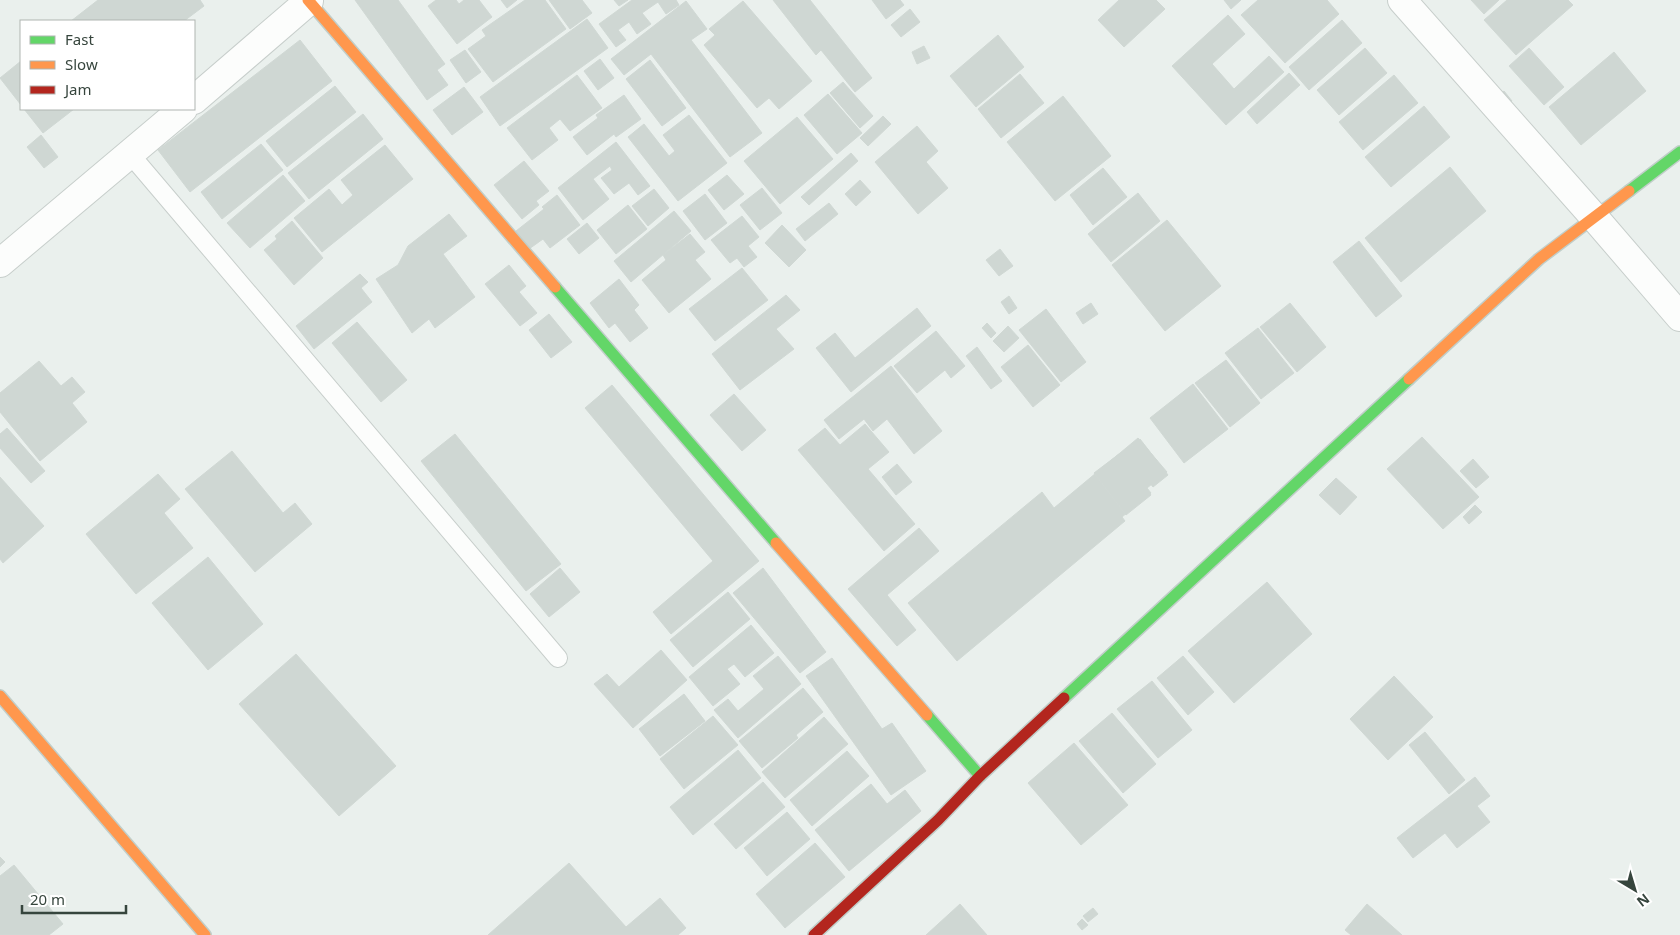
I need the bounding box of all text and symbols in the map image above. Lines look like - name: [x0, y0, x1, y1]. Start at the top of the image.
- legend: [20, 20, 195, 110]
- text: Fast: [65, 29, 94, 49]
- text: Slow: [65, 54, 98, 74]
- text: Jam: [63, 79, 92, 99]
- north arrow: [1610, 865, 1660, 915]
- scale bar: [22, 882, 126, 914]
- text: 20 m: [30, 889, 65, 909]
- text: N: [1633, 890, 1654, 912]

